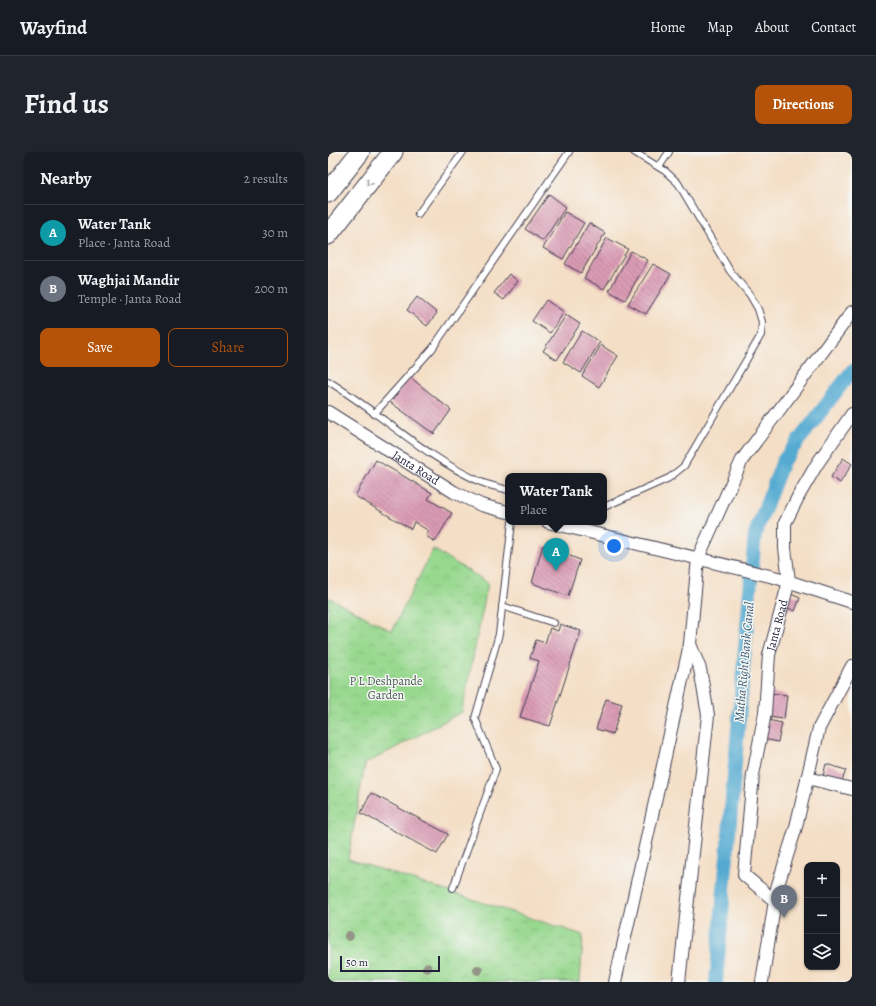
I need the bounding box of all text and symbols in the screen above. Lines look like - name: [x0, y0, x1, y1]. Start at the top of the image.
- text: Wayfind: [20, 15, 87, 41]
- text: Home: [650, 18, 685, 37]
- text: Map: [707, 18, 733, 37]
- text: About: [755, 18, 789, 37]
- text: Contact: [811, 18, 856, 37]
- text: Find us: [24, 85, 109, 123]
- button: Directions: [755, 85, 852, 124]
- text: Nearby: [40, 167, 91, 190]
- text: 2 results: [244, 170, 288, 187]
- one-way arrow: [366, 179, 374, 186]
- text: Water Tank: [78, 214, 151, 234]
- text: A: [49, 224, 57, 241]
- text: 30 m: [262, 224, 288, 241]
- text: Place · Janta Road: [78, 234, 170, 251]
- text: Waghjai Mandir: [78, 270, 179, 290]
- text: B: [49, 280, 57, 297]
- text: 200 m: [255, 280, 288, 297]
- text: Temple · Janta Road: [78, 290, 182, 307]
- button: Save: [40, 328, 160, 367]
- button: Share: [168, 328, 288, 367]
- street label: Janta Road: [389, 447, 443, 489]
- popup: [505, 473, 607, 525]
- text: Water Tank: [520, 481, 592, 501]
- text: Place: [520, 501, 547, 518]
- your location: [604, 536, 624, 556]
- pin: A: [543, 538, 569, 571]
- street label: Janta Road: [762, 597, 792, 653]
- water label: Mutha Right Bank Canal: [730, 600, 758, 723]
- park label: P L Deshpande Garden: [350, 673, 422, 703]
- map controls: [804, 862, 840, 970]
- button: +: [804, 862, 840, 898]
- pin: B: [771, 885, 797, 918]
- button: −: [804, 898, 840, 934]
- button: layers: [804, 934, 840, 970]
- scale bar: [340, 954, 440, 973]
- text: 50 m: [346, 955, 368, 970]

